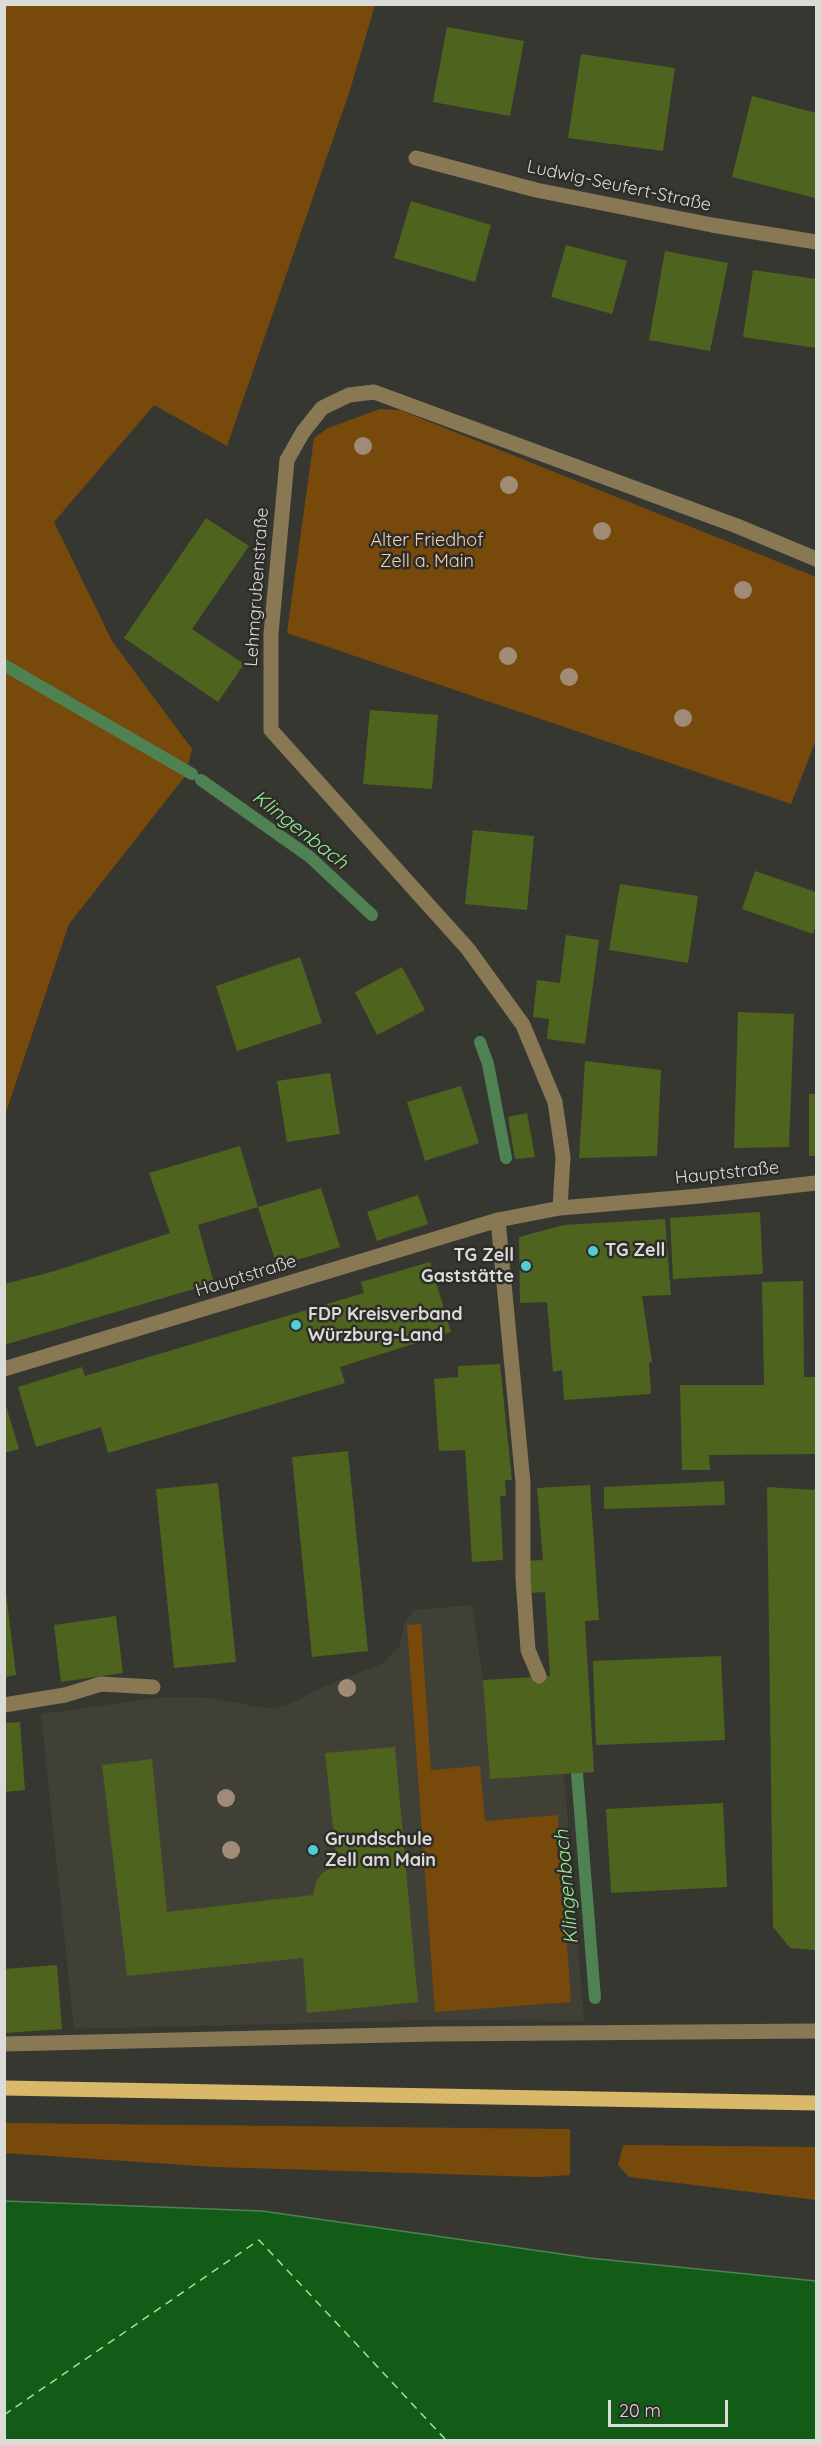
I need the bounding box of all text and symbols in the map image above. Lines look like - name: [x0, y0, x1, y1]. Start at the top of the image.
- street label: Ludwig-Seufert-Straße: [525, 156, 713, 216]
- street label: Lehmgrubenstraße: [241, 507, 273, 667]
- park label: Alter Friedhof Zell a. Main: [370, 530, 484, 572]
- water label: Klingenbach: [247, 785, 353, 875]
- street label: Hauptstraße: [674, 1157, 780, 1189]
- place label: TG Zell: [605, 1240, 665, 1262]
- marker: TG Zell: [586, 1244, 600, 1258]
- place label: TG Zell Gaststätte: [421, 1245, 514, 1288]
- street label: Hauptstraße: [193, 1250, 299, 1302]
- marker: TG Zell Gaststätte: [519, 1259, 533, 1273]
- place label: FDP Kreisverband Würzburg-Land: [308, 1304, 463, 1346]
- marker: FDP Kreisverband Würzburg-Land: [289, 1318, 303, 1332]
- place label: Grundschule Zell am Main: [325, 1829, 436, 1872]
- water label: Klingenbach: [550, 1829, 584, 1945]
- marker: Grundschule Zell am Main: [306, 1843, 320, 1857]
- scale bar: [611, 2388, 731, 2426]
- text: 20 m: [619, 2399, 661, 2422]

